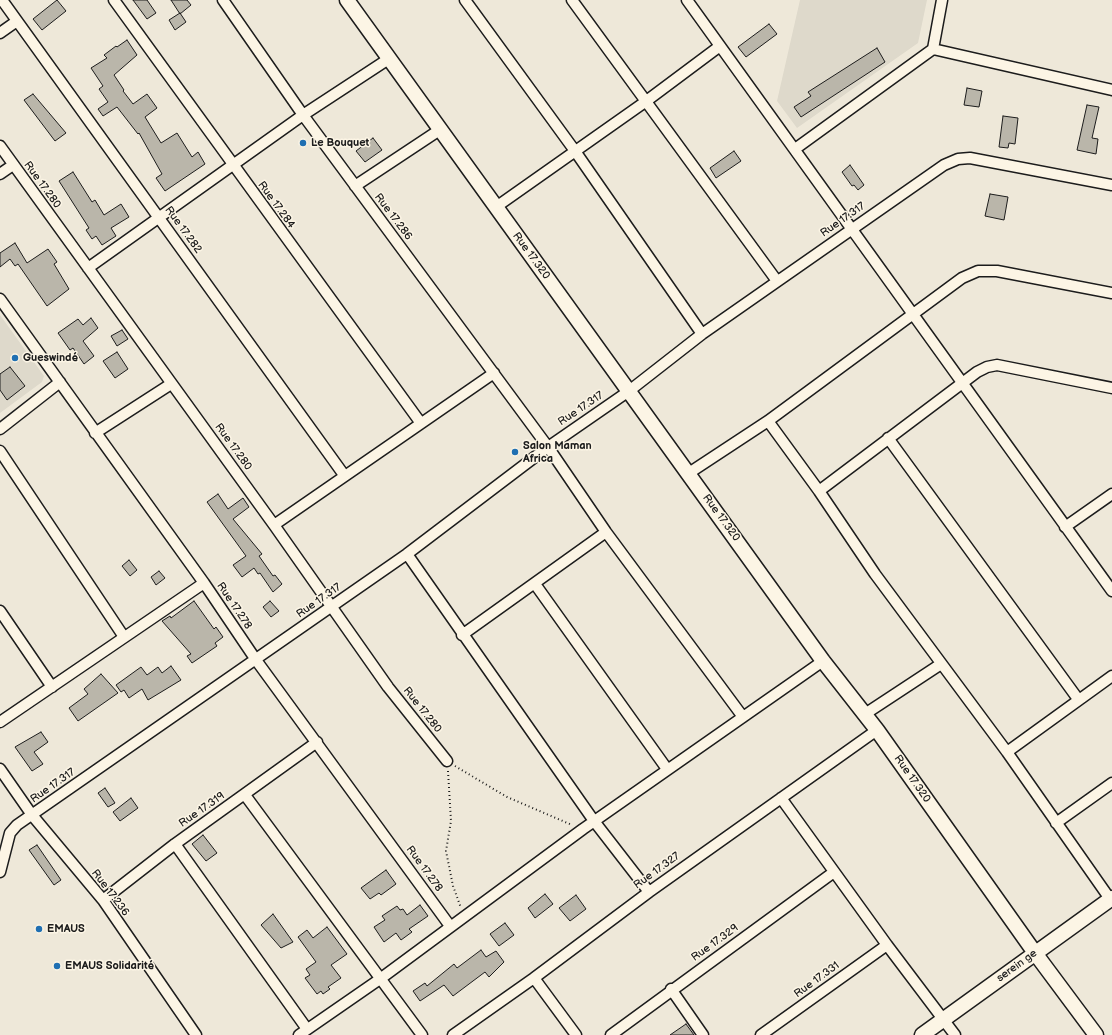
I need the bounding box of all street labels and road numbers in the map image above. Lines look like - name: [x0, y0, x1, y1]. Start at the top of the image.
- street label: Rue 17.280: [21, 159, 63, 211]
- street label: Rue 17.284: [255, 179, 297, 231]
- street label: Rue 17.286: [371, 191, 415, 243]
- street label: Rue 17.317: [818, 200, 868, 240]
- street label: Rue 17.282: [162, 204, 204, 256]
- street label: Rue 17.320: [510, 230, 552, 282]
- street label: Rue 17.317: [556, 389, 606, 429]
- street label: Rue 17.280: [212, 421, 254, 473]
- street label: Rue 17.320: [700, 492, 742, 544]
- street label: Rue 17.278: [214, 580, 254, 632]
- street label: Rue 17.317: [294, 581, 344, 621]
- street label: Rue 17.280: [400, 684, 444, 736]
- street label: Rue 17.320: [891, 753, 933, 805]
- street label: Rue 17.317: [28, 766, 78, 806]
- street label: Rue 17.319: [177, 790, 227, 830]
- street label: Rue 17.278: [403, 843, 445, 895]
- street label: Rue 17.327: [631, 850, 683, 892]
- street label: Rue 17.236: [88, 867, 132, 919]
- street label: Rue 17.329: [689, 922, 741, 964]
- street label: serein ge: [994, 947, 1040, 985]
- street label: Rue 17.331: [792, 959, 842, 1001]

